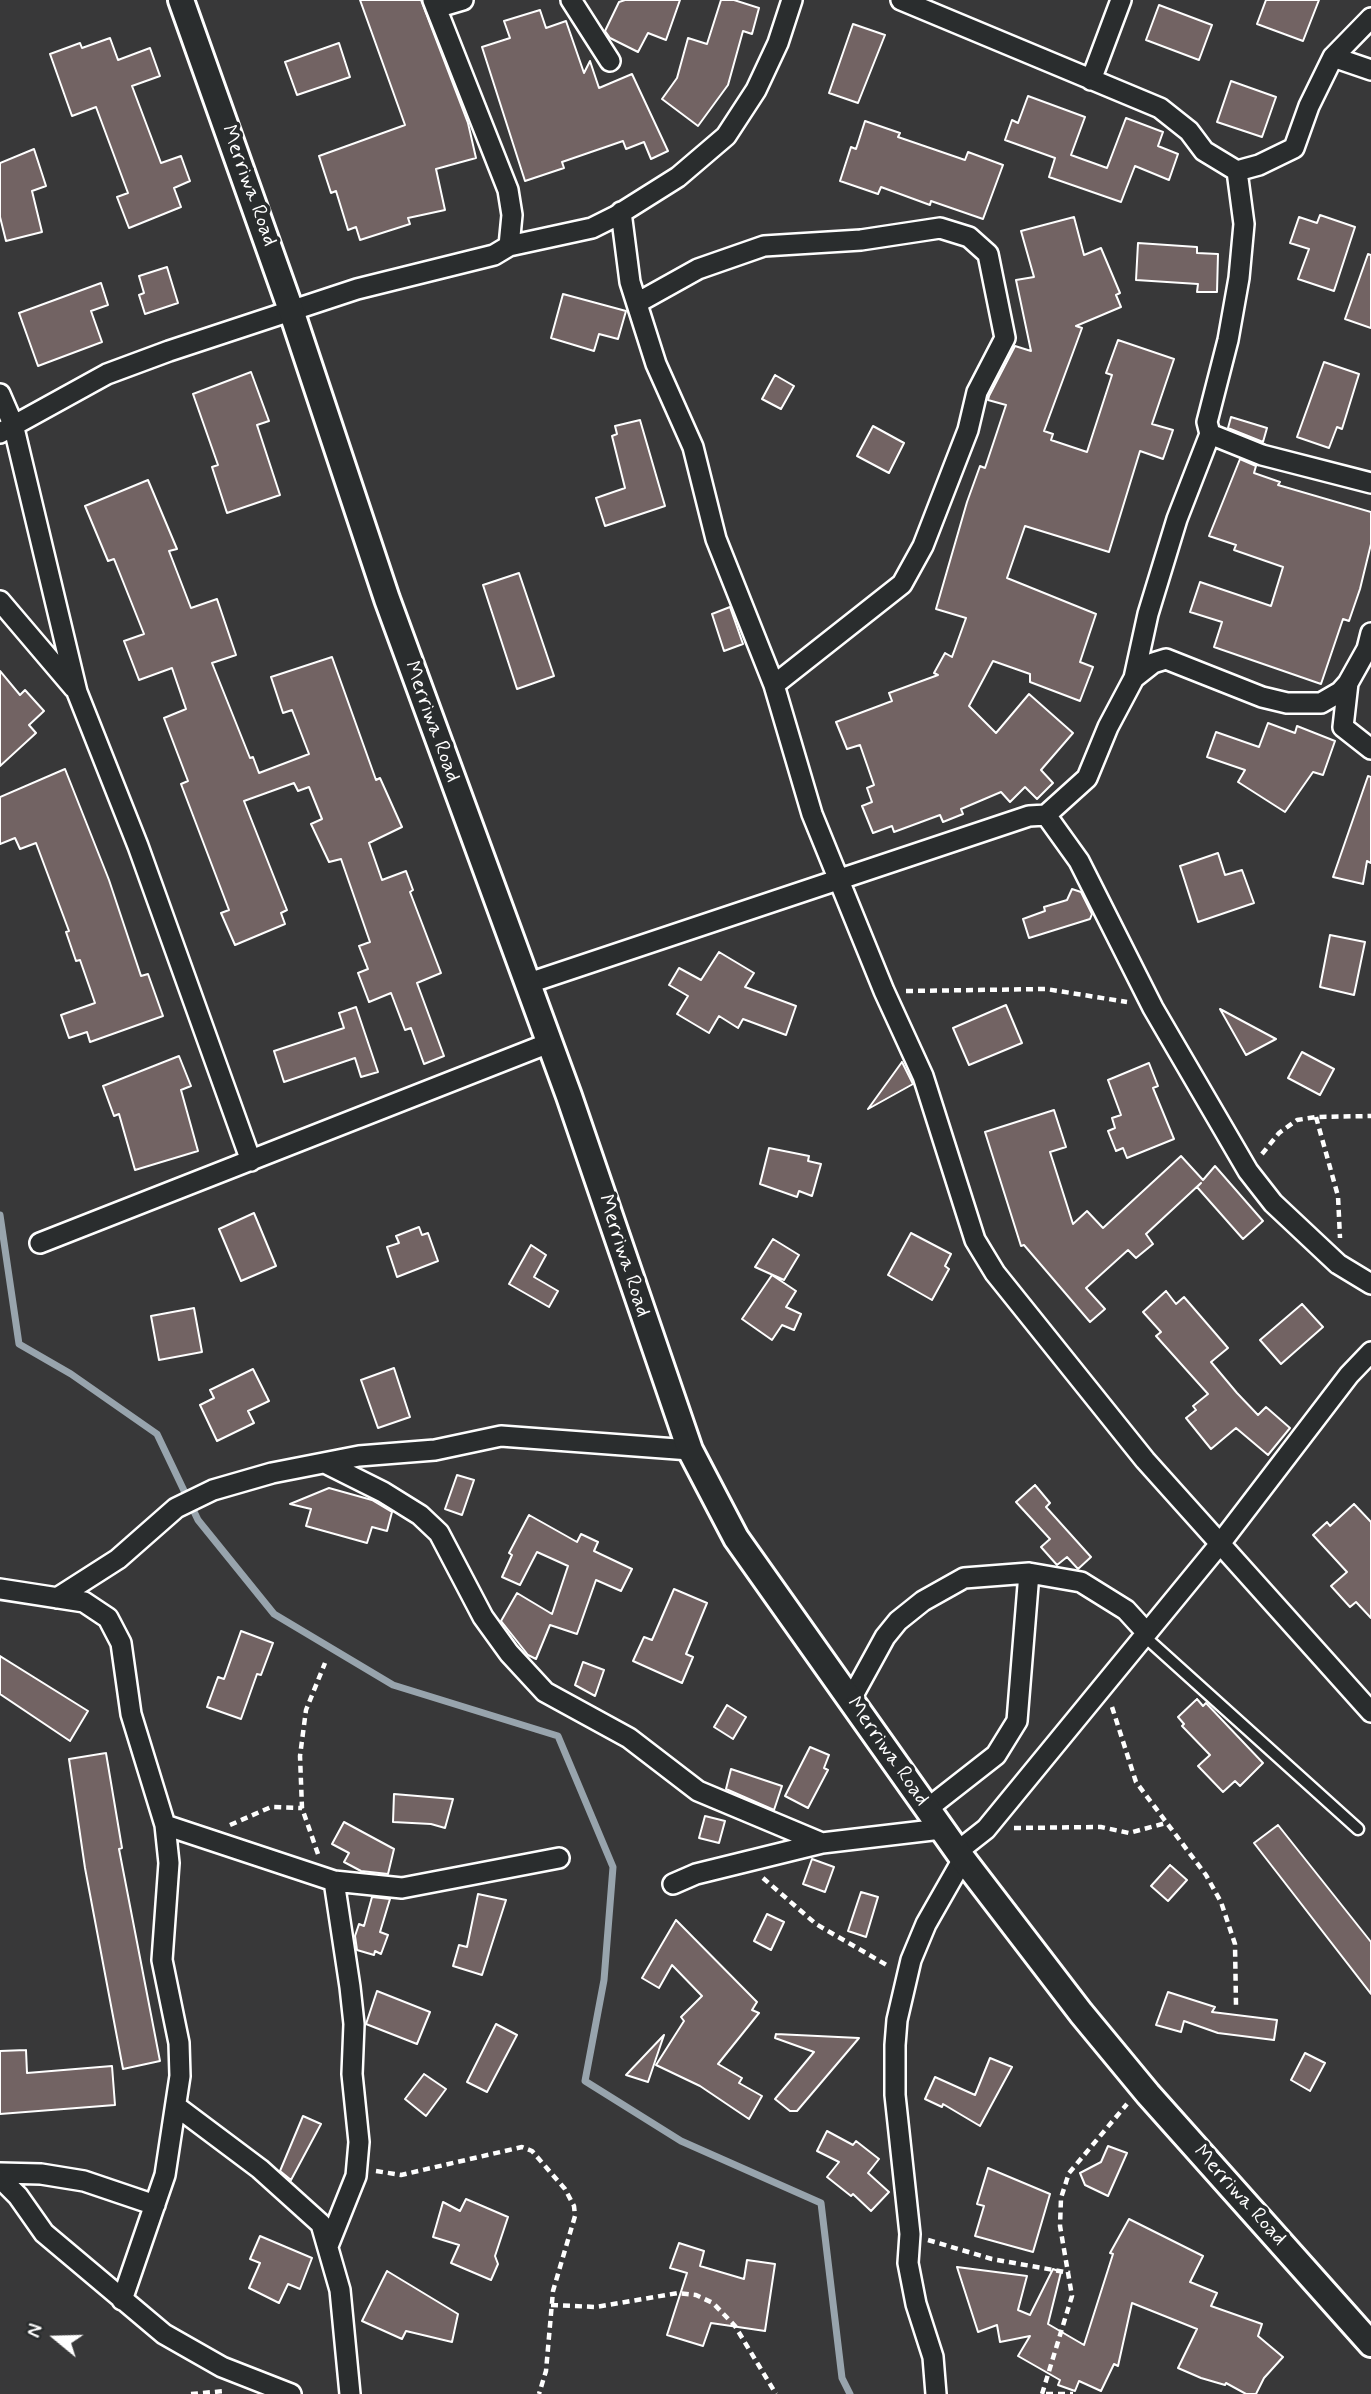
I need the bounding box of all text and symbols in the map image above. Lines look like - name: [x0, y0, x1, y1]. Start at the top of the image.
- street label: Merriwa Road: [214, 122, 282, 250]
- street label: Merriwa Road: [397, 658, 465, 786]
- street label: Merriwa Road: [591, 1192, 655, 1320]
- street label: Merriwa Road: [840, 1693, 934, 1811]
- street label: Merriwa Road: [1187, 2140, 1291, 2252]
- north arrow: [21, 2303, 91, 2373]
- text: N: [22, 2321, 50, 2341]

